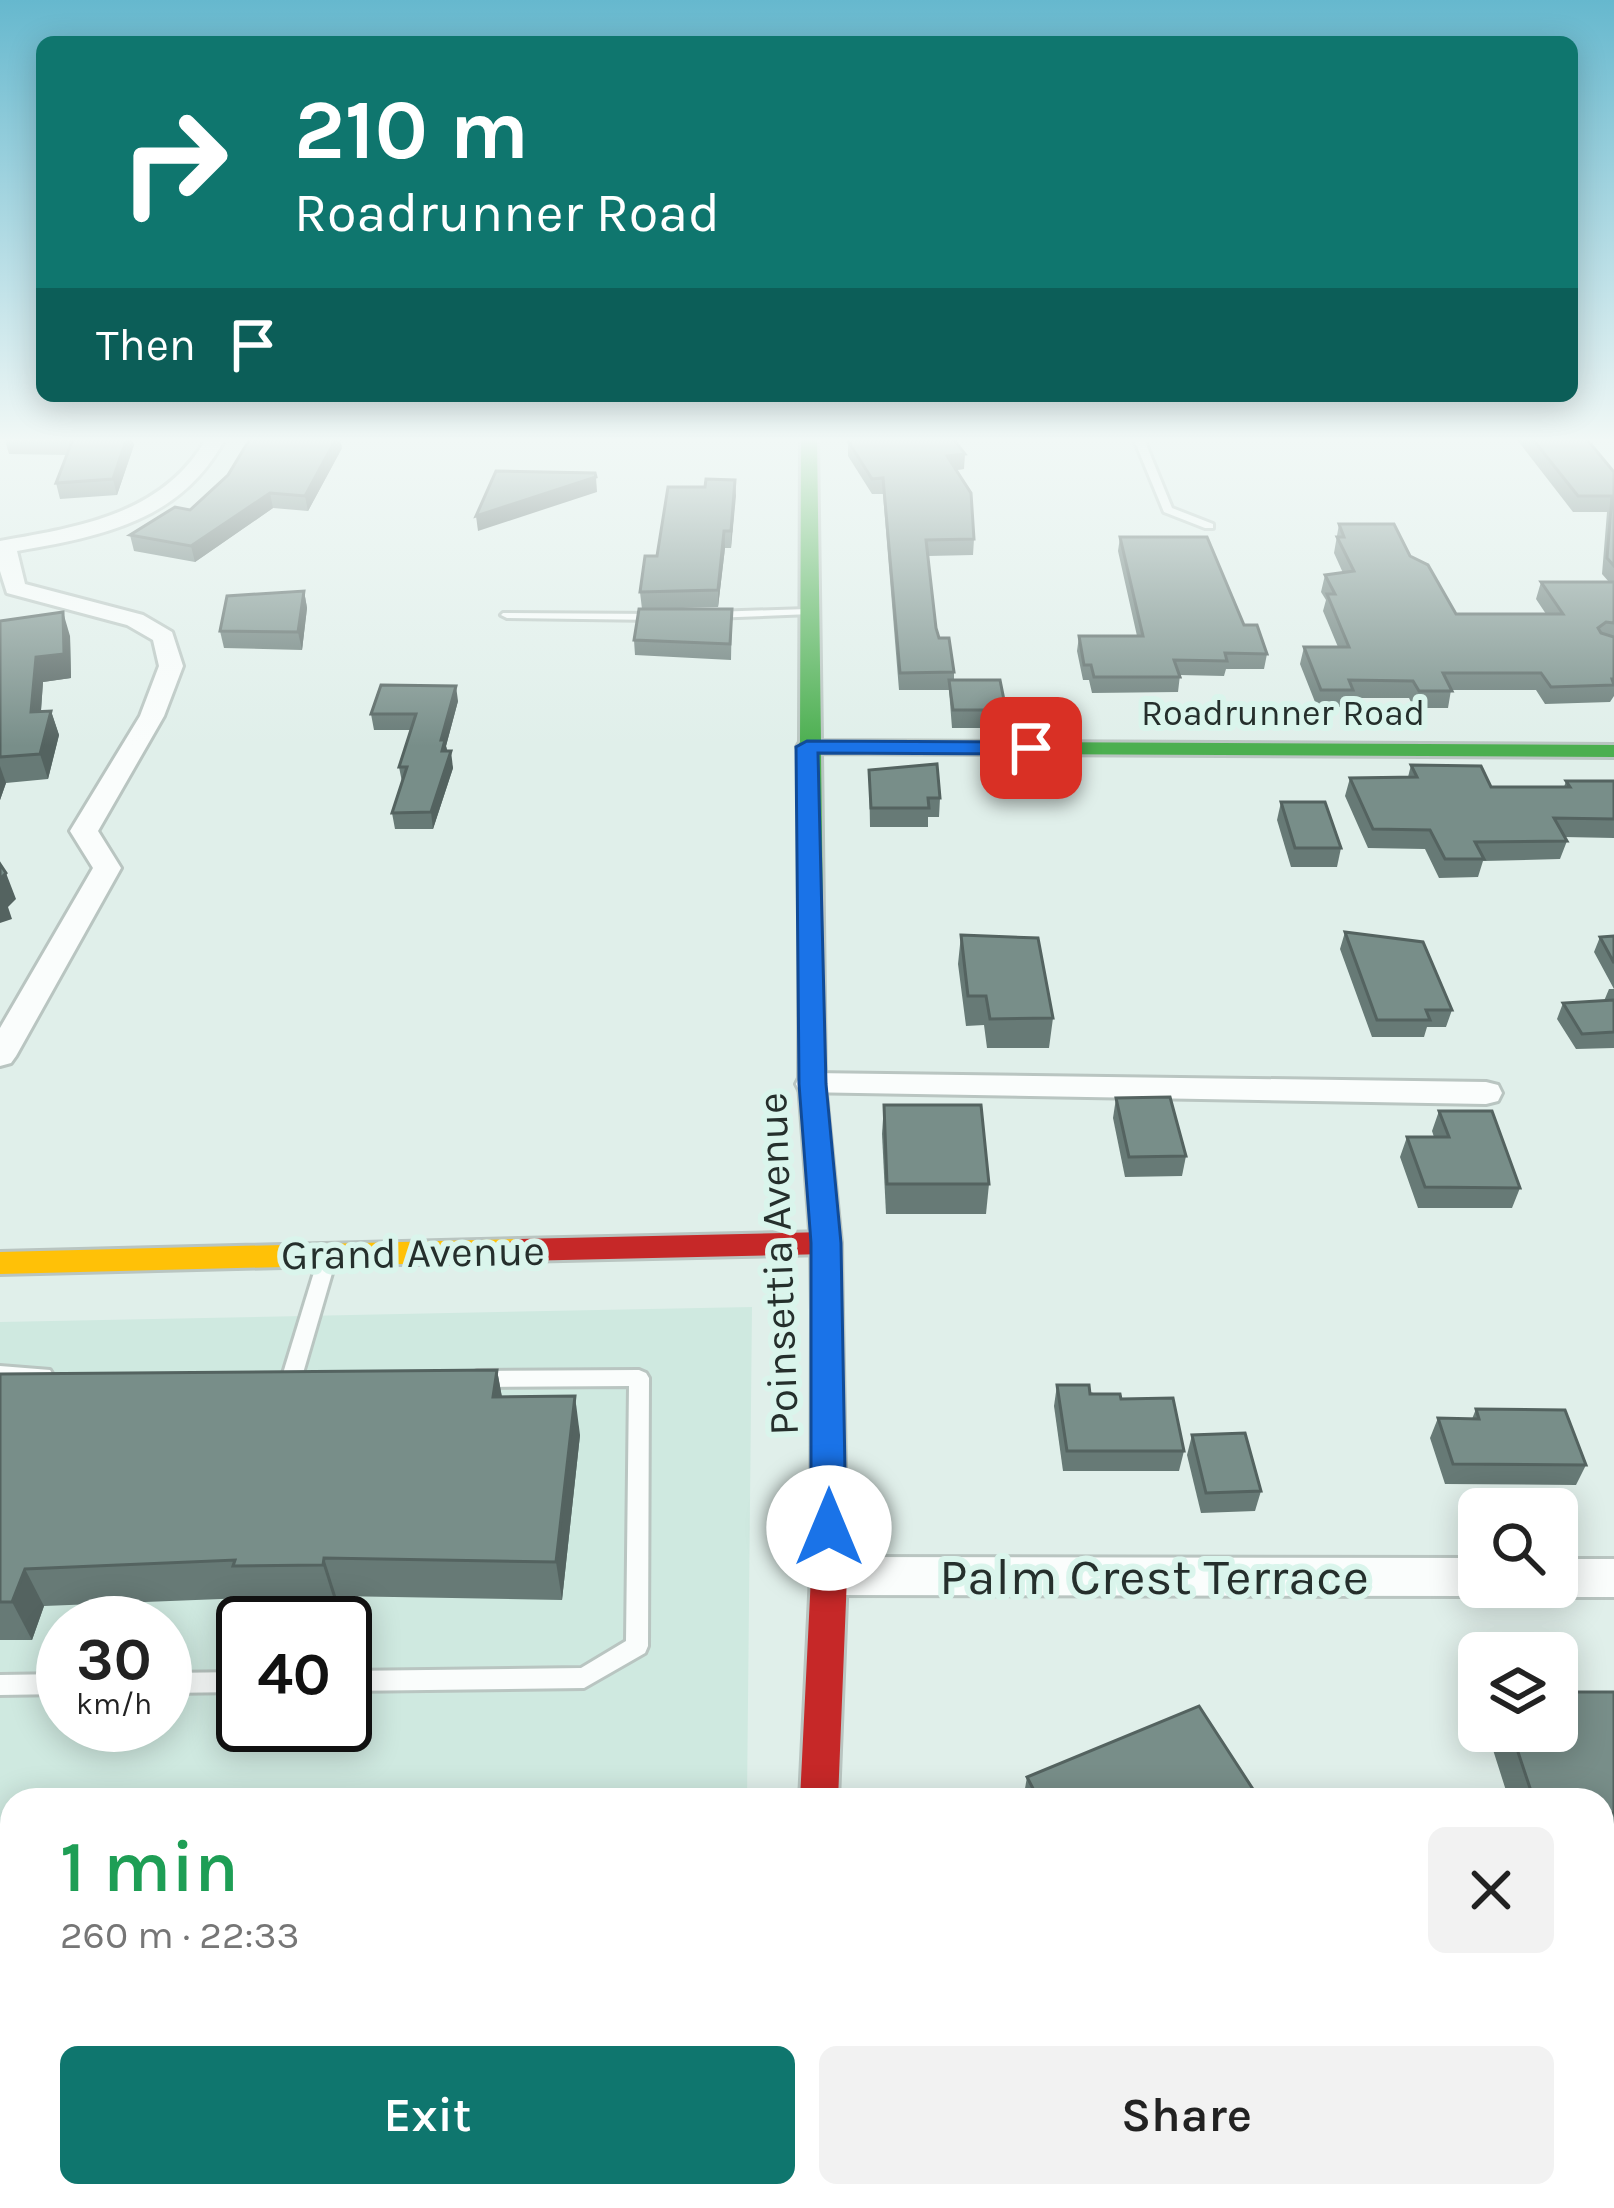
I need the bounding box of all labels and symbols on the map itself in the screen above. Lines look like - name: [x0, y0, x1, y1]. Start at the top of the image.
- street label: Roadrunner Road: [1141, 692, 1425, 734]
- pin: [980, 697, 1082, 799]
- street label: Poinsettia Avenue: [747, 1092, 809, 1436]
- street label: Grand Avenue: [281, 1226, 545, 1280]
- position arrow: [766, 1465, 892, 1591]
- street label: Palm Crest Terrace: [939, 1547, 1369, 1607]
- speed limit sign: 40: [216, 1596, 372, 1752]

